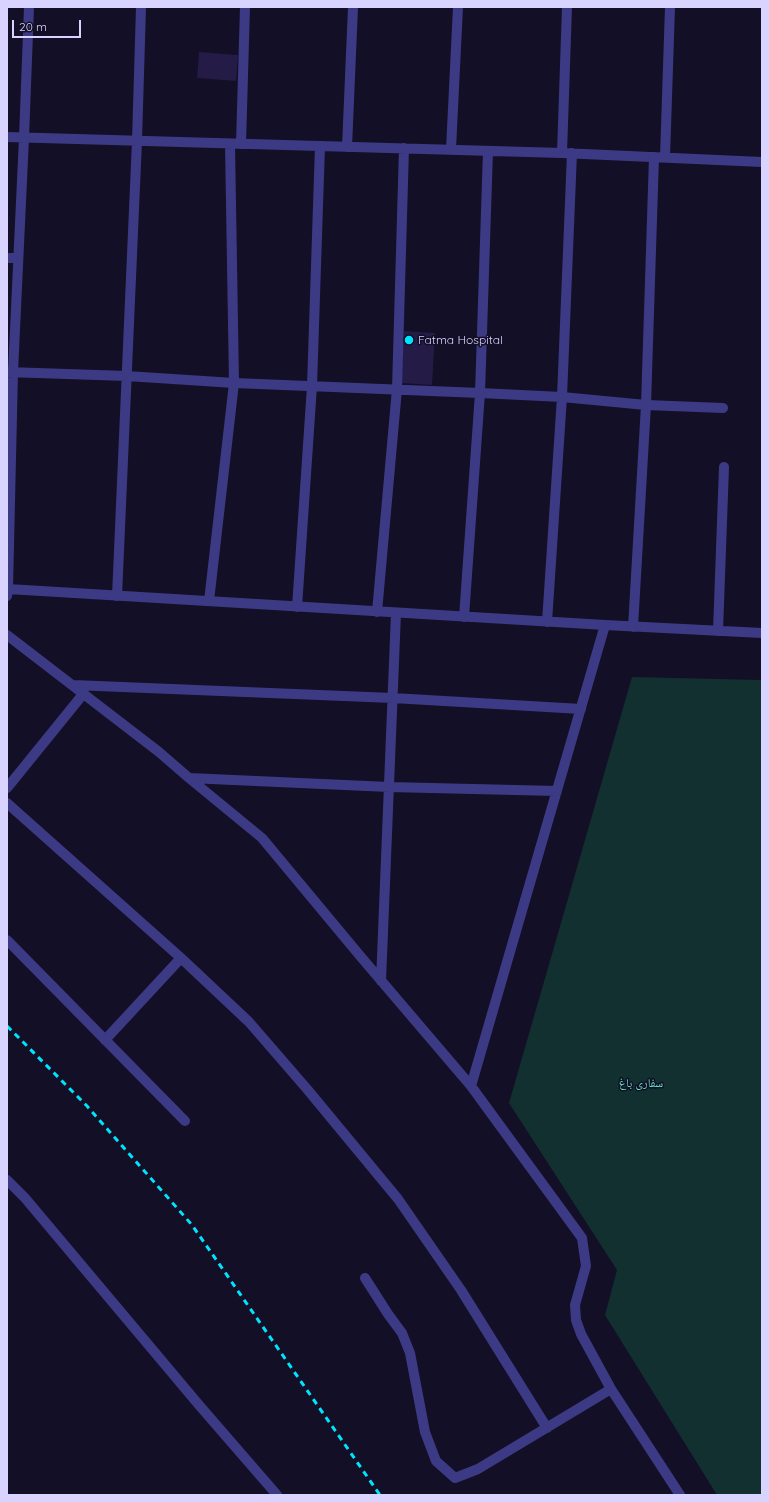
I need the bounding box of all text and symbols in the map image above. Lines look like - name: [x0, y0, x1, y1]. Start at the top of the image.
- scale bar: [14, 12, 83, 38]
- text: 20 m: [19, 19, 47, 34]
- place label: Fatma Hospital: [418, 333, 503, 347]
- marker: Fatma Hospital: [403, 334, 415, 346]
- park label: سفاری باغ: [619, 1076, 663, 1090]

